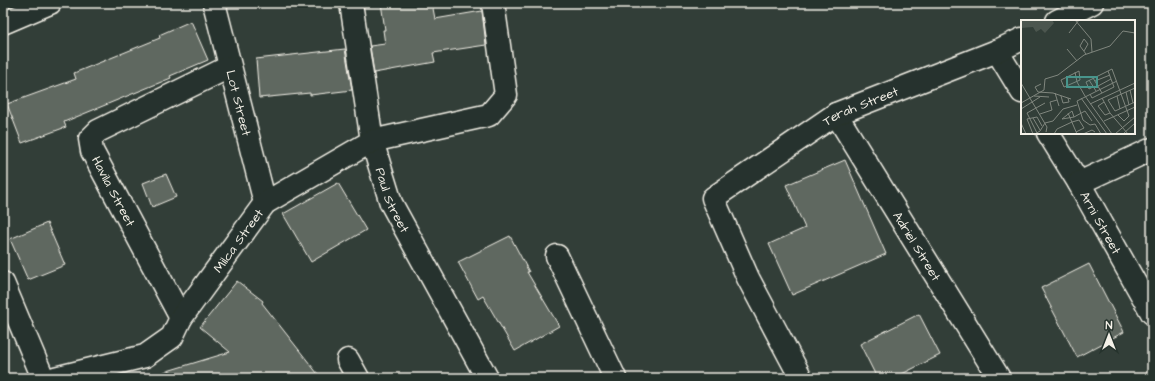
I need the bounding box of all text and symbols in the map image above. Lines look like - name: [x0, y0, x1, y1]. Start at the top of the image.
- inset map: [1021, 20, 1135, 134]
- street label: Lot Street: [221, 68, 256, 138]
- street label: Terah Street: [819, 82, 902, 131]
- street label: Havila Street: [87, 153, 140, 230]
- street label: Paul Street: [371, 165, 414, 237]
- street label: Arni Street: [1075, 188, 1125, 258]
- street label: Milca Street: [209, 205, 268, 276]
- street label: Adriel Street: [888, 208, 945, 285]
- north arrow: [1089, 315, 1129, 355]
- text: N: [1106, 318, 1113, 333]

